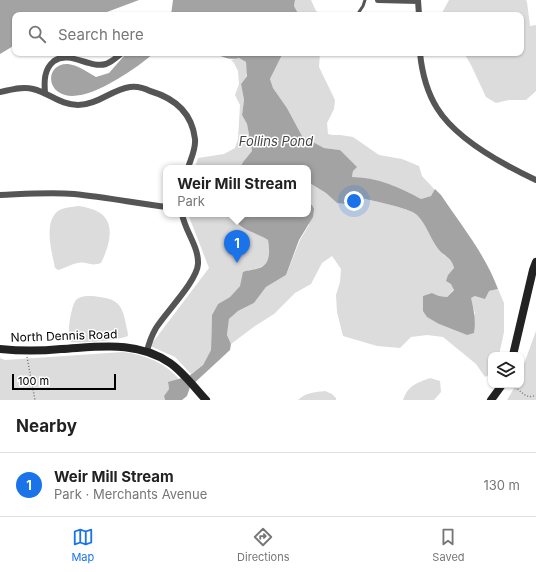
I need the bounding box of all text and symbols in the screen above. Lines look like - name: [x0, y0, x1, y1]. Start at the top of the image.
- search box: [12, 12, 524, 56]
- icon: search: [26, 23, 48, 45]
- text: Search here: [58, 25, 144, 44]
- water label: Follins Pond: [239, 133, 313, 149]
- popup: [163, 165, 311, 217]
- text: Weir Mill Stream: [177, 174, 297, 193]
- your location: [344, 191, 364, 211]
- text: Park: [177, 193, 205, 209]
- pin: 1: [224, 230, 250, 263]
- street label: North Dennis Road: [10, 326, 118, 345]
- map controls: [488, 352, 524, 388]
- button: layers: [488, 352, 524, 388]
- scale bar: [12, 372, 116, 391]
- text: 100 m: [18, 374, 49, 388]
- text: Nearby: [16, 416, 77, 436]
- text: Weir Mill Stream: [54, 467, 174, 486]
- text: 1: [26, 477, 32, 493]
- text: 130 m: [483, 477, 520, 493]
- text: Park · Merchants Avenue: [54, 486, 207, 502]
- tab: Map: [71, 526, 94, 564]
- tab: Directions: [237, 526, 290, 564]
- tab: Saved: [432, 526, 465, 564]

